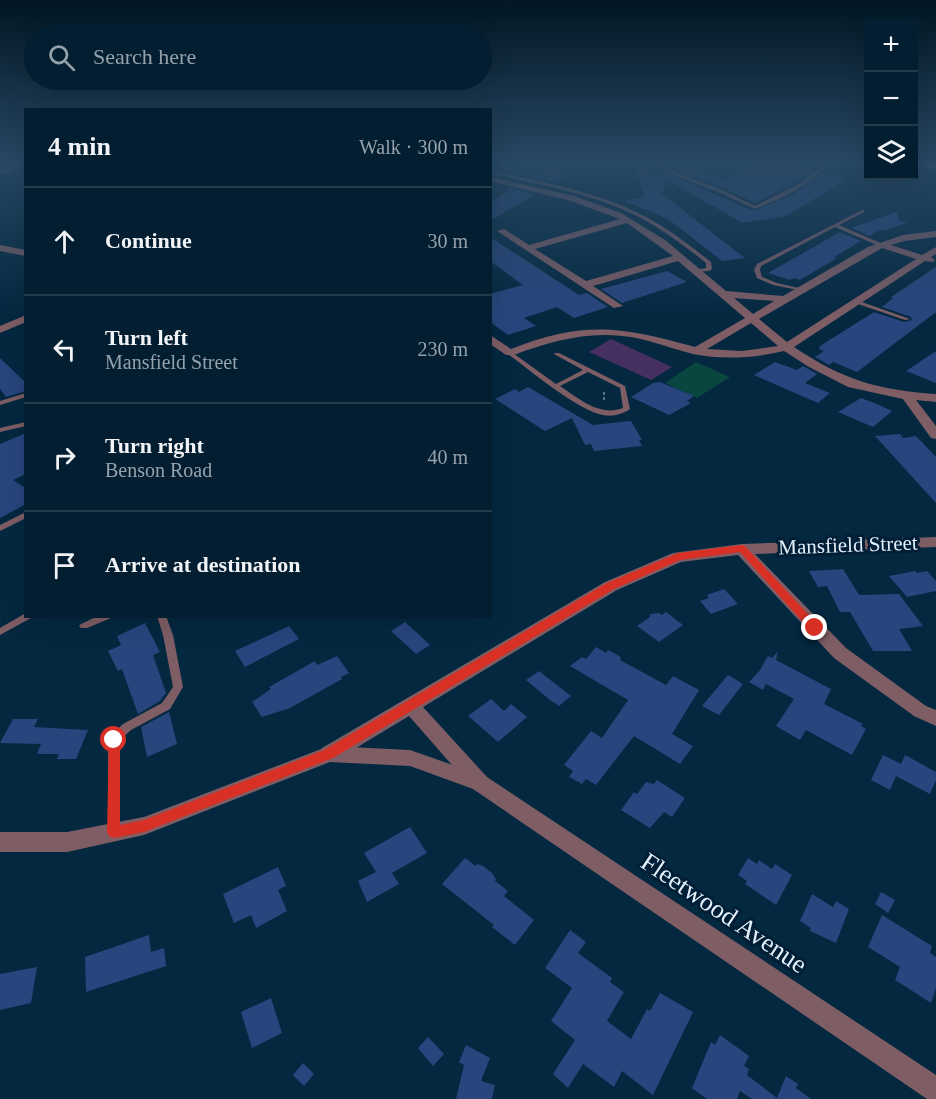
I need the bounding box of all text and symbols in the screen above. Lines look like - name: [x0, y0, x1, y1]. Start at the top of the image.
- map controls: [864, 18, 918, 180]
- button: +: [864, 18, 918, 72]
- search box: [24, 24, 492, 90]
- icon: search: [45, 41, 78, 74]
- text: Search here: [93, 44, 196, 69]
- button: −: [864, 72, 918, 126]
- button: layers: [864, 126, 918, 180]
- text: 4 min: [48, 132, 111, 161]
- text: Walk · 300 m: [359, 136, 468, 158]
- icon: ahead: [48, 225, 81, 258]
- text: Continue: [105, 228, 192, 253]
- text: 30 m: [427, 230, 468, 252]
- text: Turn left: [105, 325, 188, 350]
- icon: left: [48, 333, 81, 366]
- text: 230 m: [417, 338, 468, 360]
- text: Mansfield Street: [105, 351, 238, 373]
- text: Turn right: [105, 433, 204, 458]
- icon: right: [48, 441, 81, 474]
- text: 40 m: [427, 446, 468, 468]
- text: Benson Road: [105, 459, 212, 481]
- street label: Mansfield Street: [778, 531, 918, 559]
- icon: arrive: [48, 549, 81, 582]
- text: Arrive at destination: [105, 552, 301, 577]
- route end: [801, 614, 827, 640]
- route start: [100, 726, 126, 752]
- street label: Fleetwood Avenue: [636, 847, 812, 979]

